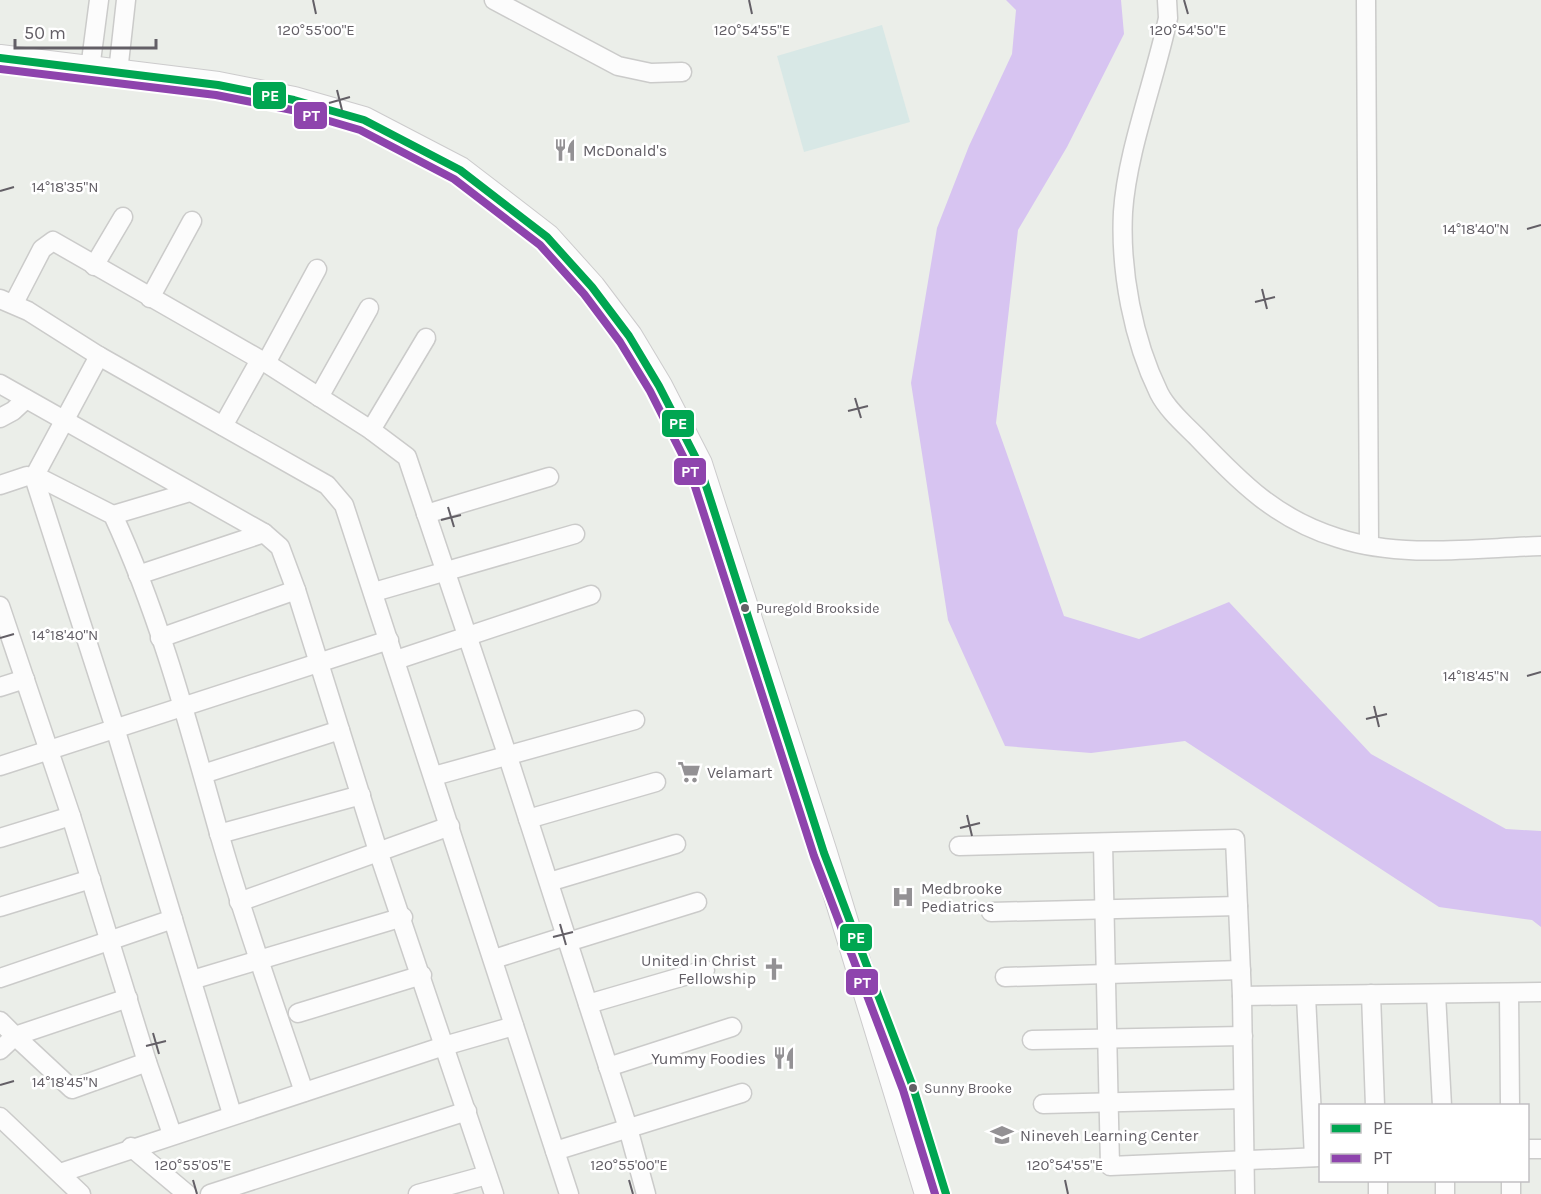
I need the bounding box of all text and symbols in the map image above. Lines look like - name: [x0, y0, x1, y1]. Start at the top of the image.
- scale bar: [15, 12, 156, 50]
- text: 120°55'00"E: [277, 21, 355, 39]
- text: 120°54'55"E: [714, 21, 790, 39]
- text: 120°54'50"E: [1150, 21, 1226, 39]
- text: 50 m: [24, 22, 66, 44]
- line badge: PE: [252, 81, 287, 110]
- text: PE: [261, 86, 279, 105]
- line badge: PT: [293, 101, 328, 130]
- text: PT: [302, 106, 320, 125]
- restaurant icon: McDonald's: [552, 137, 578, 163]
- place label: McDonald's: [583, 141, 667, 160]
- text: 14°18'35"N: [32, 178, 98, 196]
- text: 14°18'40"N: [1443, 220, 1509, 238]
- line badge: PE: [661, 409, 695, 438]
- text: PE: [669, 414, 687, 433]
- line badge: PT: [673, 457, 707, 486]
- text: PT: [681, 462, 699, 481]
- place label: Puregold Brookside: [756, 600, 880, 617]
- marker: Puregold Brookside: [739, 602, 751, 614]
- text: 14°18'40"N: [32, 626, 98, 644]
- text: 14°18'45"N: [1443, 667, 1509, 685]
- supermarket icon: Velamart: [676, 759, 702, 785]
- place label: Velamart: [707, 763, 773, 782]
- place label: Medbrooke Pediatrics: [921, 879, 1002, 916]
- hospital icon: Medbrooke Pediatrics: [890, 884, 916, 910]
- line badge: PE: [839, 923, 873, 952]
- text: PE: [847, 928, 865, 947]
- place label: United in Christ Fellowship: [641, 951, 756, 988]
- church icon: United in Christ Fellowship: [761, 956, 787, 982]
- line badge: PT: [845, 968, 879, 996]
- text: PT: [853, 973, 871, 992]
- restaurant icon: Yummy Foodies: [771, 1045, 797, 1071]
- place label: Yummy Foodies: [651, 1049, 766, 1068]
- text: 14°18'45"N: [32, 1073, 98, 1091]
- place label: Sunny Brooke: [924, 1080, 1012, 1097]
- marker: Sunny Brooke: [907, 1082, 919, 1094]
- legend: [1319, 1104, 1529, 1182]
- text: PE: [1373, 1117, 1393, 1139]
- school or university icon: Nineveh Learning Center: [989, 1122, 1015, 1148]
- place label: Nineveh Learning Center: [1020, 1126, 1198, 1145]
- text: PT: [1373, 1147, 1392, 1169]
- text: 120°55'05"E: [155, 1156, 232, 1174]
- text: 120°55'00"E: [590, 1156, 668, 1174]
- text: 120°54'55"E: [1027, 1156, 1103, 1174]

